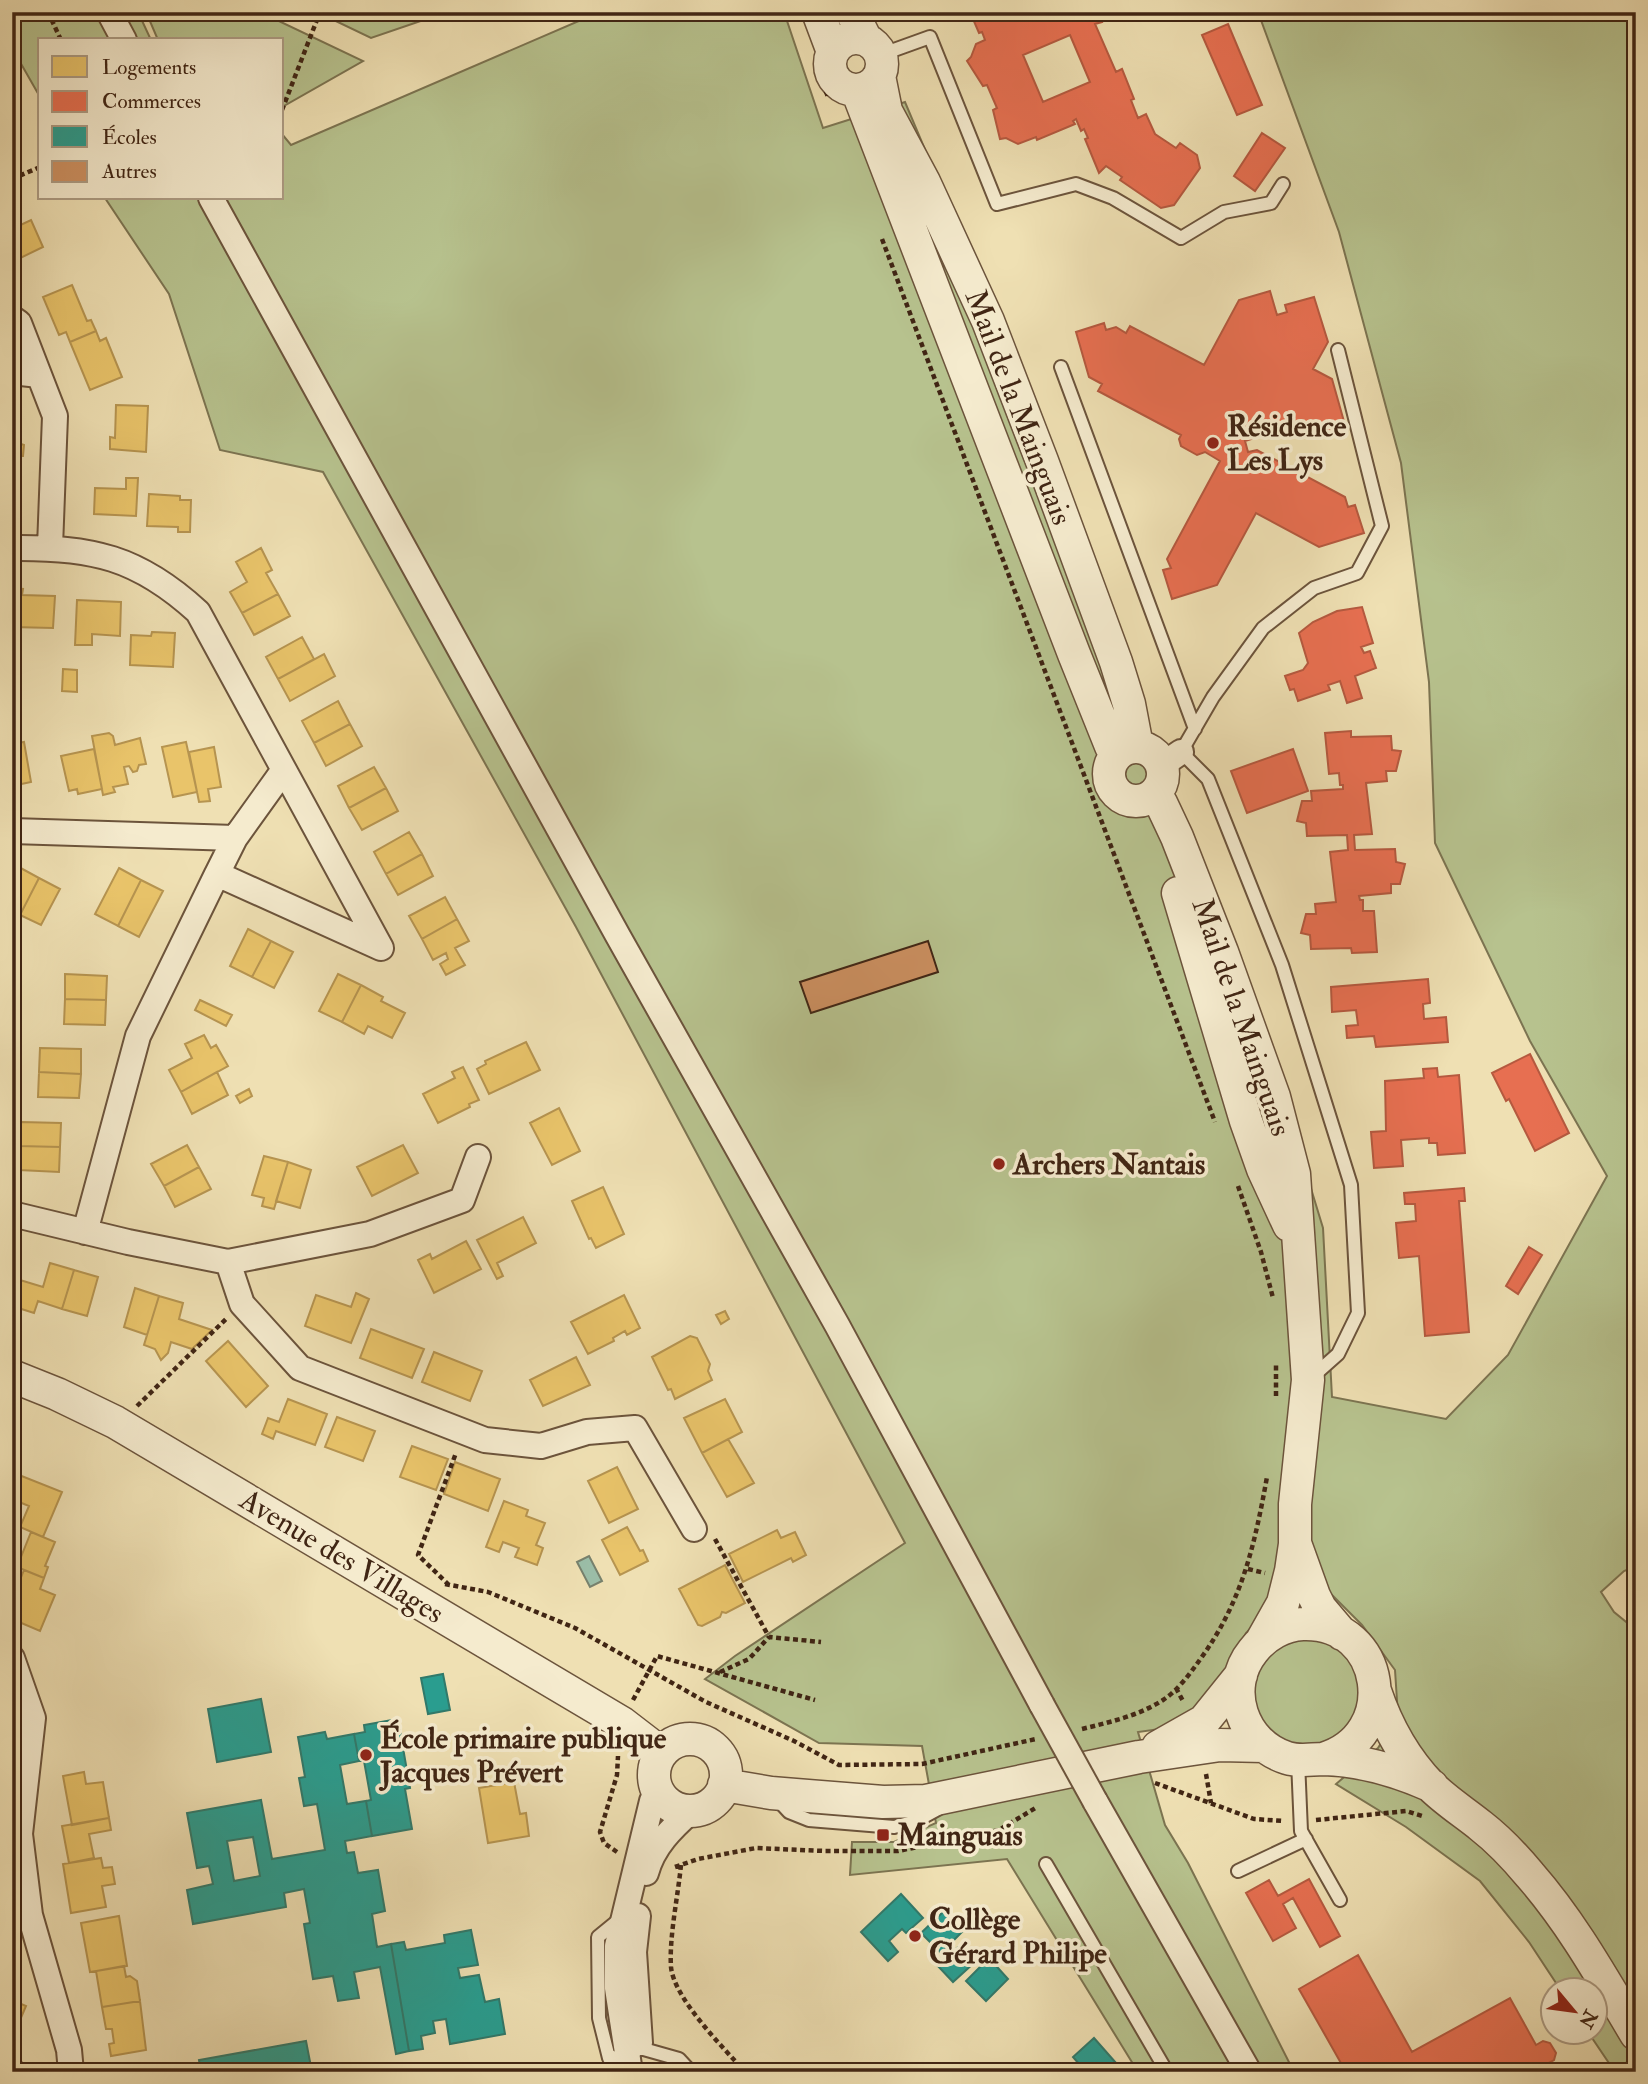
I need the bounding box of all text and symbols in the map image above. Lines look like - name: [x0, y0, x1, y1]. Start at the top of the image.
- legend: [38, 38, 284, 200]
- text: Logements: [102, 54, 196, 81]
- text: Commerces: [102, 88, 201, 115]
- text: Écoles: [102, 124, 157, 151]
- text: Autres: [101, 158, 157, 185]
- street label: Mail de la Mainguais: [957, 284, 1080, 530]
- place label: Résidence Les Lys: [1227, 408, 1347, 479]
- marker: Résidence Les Lys: [1205, 435, 1221, 451]
- street label: Mail de la Mainguais: [1184, 893, 1300, 1141]
- place label: Archers Nantais: [1011, 1146, 1205, 1183]
- marker: Archers Nantais: [991, 1156, 1007, 1172]
- street label: Avenue des Villages: [232, 1480, 450, 1632]
- place label: École primaire publique Jacques Prévert: [378, 1719, 667, 1791]
- marker: École primaire publique Jacques Prévert: [358, 1747, 374, 1763]
- place label: Mainguais: [896, 1817, 1023, 1854]
- marker: Mainguais: [875, 1827, 891, 1843]
- place label: Collège Gérard Philipe: [929, 1901, 1107, 1972]
- marker: Collège Gérard Philipe: [907, 1928, 923, 1944]
- north arrow: [1540, 1976, 1610, 2046]
- text: N: [1573, 2005, 1603, 2033]

